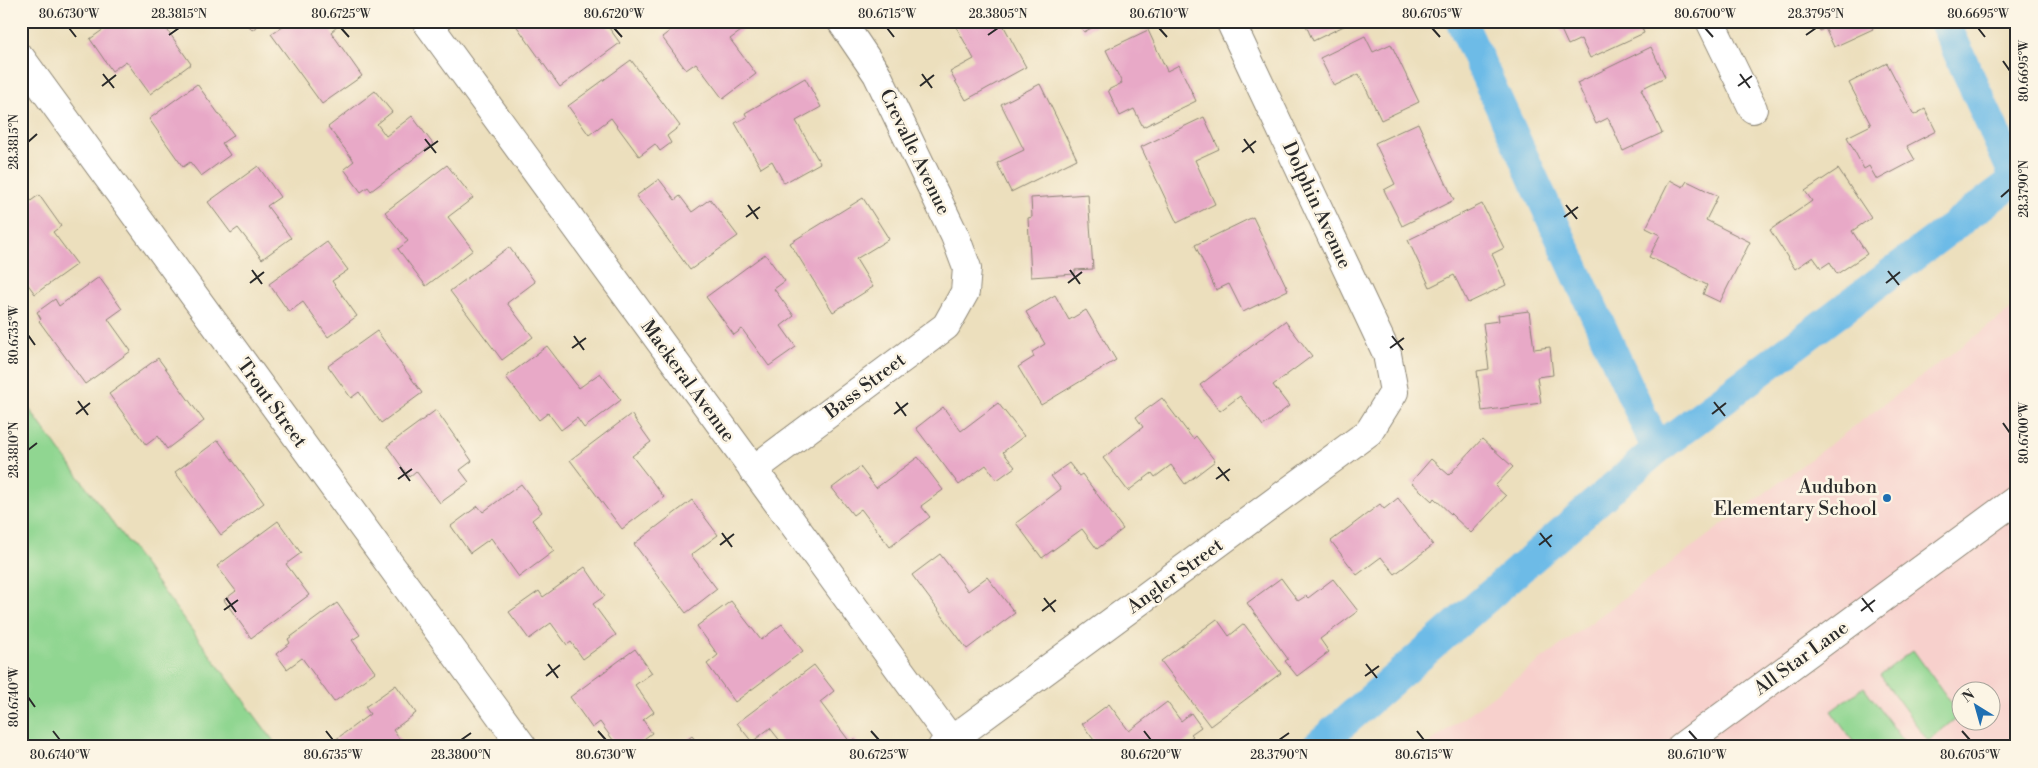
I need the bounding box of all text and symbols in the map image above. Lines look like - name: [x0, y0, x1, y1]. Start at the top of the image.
- text: 80.6730°W: [39, 7, 100, 22]
- text: 28.3815°N: [151, 7, 207, 22]
- text: 80.6725°W: [311, 7, 372, 22]
- text: 80.6720°W: [584, 7, 645, 22]
- text: 80.6715°W: [858, 7, 917, 22]
- text: 28.3805°N: [969, 7, 1027, 22]
- text: 80.6710°W: [1129, 7, 1190, 22]
- text: 80.6705°W: [1402, 7, 1463, 22]
- text: 80.6700°W: [1674, 7, 1737, 22]
- text: 28.3795°N: [1788, 7, 1844, 22]
- text: 80.6695°W: [1947, 7, 2010, 22]
- text: 80.6695°W: [2017, 39, 2032, 102]
- street label: Crevalle Avenue: [874, 85, 956, 219]
- text: 28.3815°N: [7, 114, 22, 170]
- street label: Dolphin Avenue: [1277, 138, 1357, 272]
- text: 28.3790°N: [2017, 160, 2032, 218]
- text: 80.6735°W: [7, 304, 22, 365]
- street label: Mackeral Avenue: [636, 315, 740, 447]
- street label: Bass Street: [819, 348, 910, 425]
- street label: Trout Street: [232, 354, 313, 452]
- text: 80.6700°W: [2017, 401, 2032, 464]
- text: 28.3810°N: [7, 422, 22, 478]
- place label: Audubon Elementary School: [1714, 475, 1877, 521]
- marker: Audubon Elementary School: [1881, 492, 1893, 504]
- street label: Angler Street: [1121, 533, 1228, 620]
- street label: All Star Lane: [1748, 616, 1853, 701]
- text: 80.6740°W: [7, 666, 22, 727]
- north arrow: [1950, 680, 2000, 730]
- text: N: [1959, 686, 1979, 707]
- text: 80.6740°W: [30, 748, 91, 763]
- text: 80.6735°W: [303, 748, 364, 763]
- text: 28.3800°N: [431, 748, 491, 763]
- text: 80.6730°W: [576, 748, 637, 763]
- text: 80.6725°W: [849, 748, 910, 763]
- text: 80.6720°W: [1121, 748, 1182, 763]
- text: 28.3790°N: [1250, 748, 1308, 763]
- text: 80.6715°W: [1395, 748, 1454, 763]
- text: 80.6710°W: [1667, 748, 1728, 763]
- text: 80.6705°W: [1940, 748, 2001, 763]

